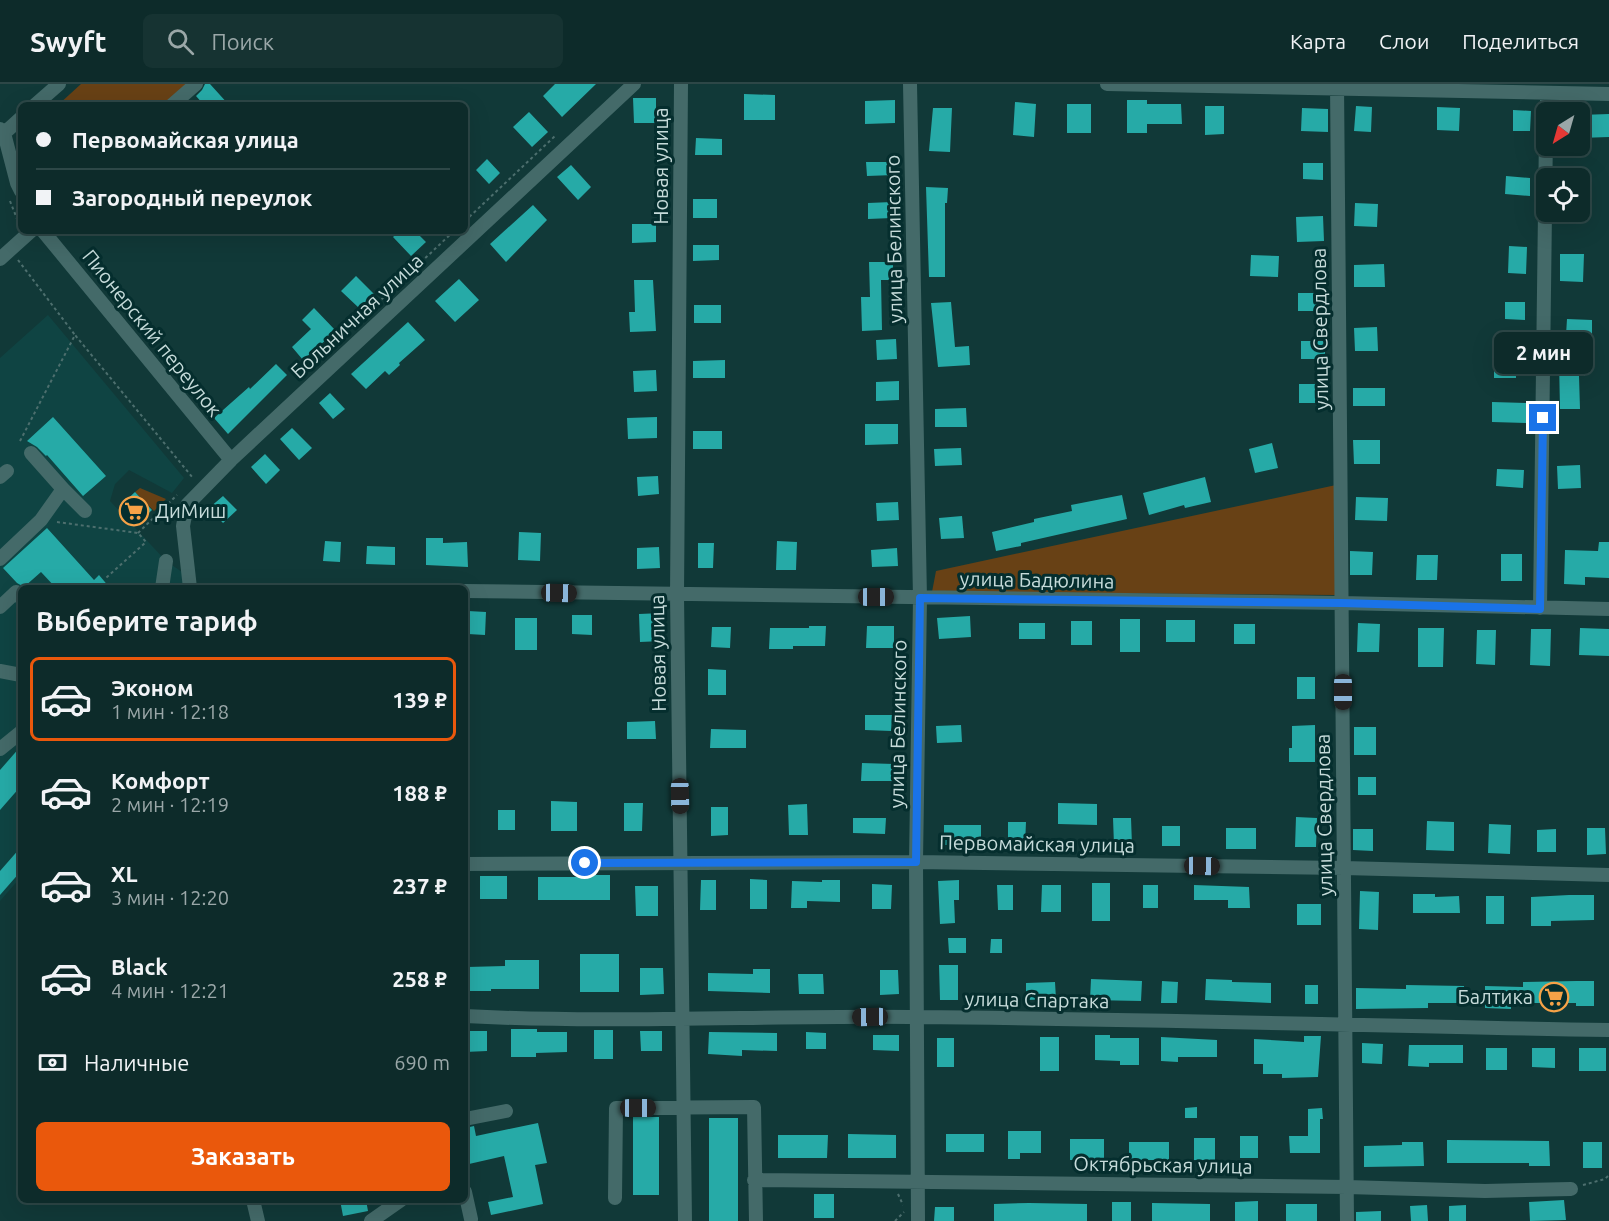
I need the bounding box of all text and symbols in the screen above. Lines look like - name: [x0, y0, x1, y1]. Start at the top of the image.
- search box: [143, 14, 563, 68]
- icon: search: [164, 25, 197, 58]
- text: Swyft: [30, 26, 107, 57]
- text: Поиск: [212, 29, 274, 54]
- text: Карта: [1290, 29, 1346, 53]
- text: Слои: [1379, 29, 1429, 53]
- text: Поделиться: [1462, 29, 1579, 53]
- north arrow: [1536, 102, 1590, 156]
- map controls: [1536, 102, 1590, 222]
- street label: Новая улица: [649, 107, 672, 225]
- text: Первомайская улица: [72, 127, 299, 152]
- street label: улица Белинского: [881, 155, 906, 323]
- button: locate: [1536, 168, 1590, 222]
- text: Загородный переулок: [72, 185, 312, 210]
- street label: Пионерский переулок: [78, 245, 227, 421]
- street label: улица Свердлова: [1307, 248, 1332, 410]
- street label: Больничная улица: [286, 249, 427, 383]
- callout: 2 мин: [1494, 331, 1592, 373]
- text: 2 мин: [1516, 341, 1571, 364]
- route end: [1529, 404, 1556, 431]
- supermarket icon: ДиМиш: [118, 495, 150, 527]
- place label: ДиМиш: [155, 499, 226, 522]
- street label: улица Бадюлина: [959, 567, 1115, 592]
- car: [541, 584, 577, 602]
- car: [858, 588, 894, 606]
- street label: Новая улица: [645, 594, 670, 712]
- text: Выберите тариф: [36, 606, 258, 636]
- street label: улица Белинского: [885, 640, 910, 808]
- icon: car: [39, 672, 93, 726]
- car: [1334, 674, 1352, 710]
- text: Эконом: [111, 675, 193, 700]
- text: 139 ₽: [392, 687, 447, 712]
- text: 1 мин · 12:18: [111, 700, 229, 723]
- street label: улица Свердлова: [1311, 734, 1336, 896]
- icon: car: [39, 765, 93, 819]
- text: Комфорт: [111, 768, 210, 793]
- car: [671, 778, 689, 814]
- text: 188 ₽: [392, 780, 447, 805]
- text: 2 мин · 12:19: [111, 793, 229, 816]
- street label: Первомайская улица: [939, 830, 1135, 857]
- route start: [571, 849, 598, 876]
- car: [1184, 857, 1220, 875]
- icon: car: [39, 858, 93, 912]
- text: XL: [111, 861, 138, 886]
- text: 237 ₽: [392, 873, 447, 898]
- text: 3 мин · 12:20: [111, 886, 229, 909]
- icon: car: [39, 951, 93, 1005]
- text: Black: [111, 954, 168, 979]
- text: 258 ₽: [392, 966, 447, 991]
- text: 4 мин · 12:21: [111, 979, 229, 1002]
- supermarket icon: Балтика: [1538, 981, 1570, 1013]
- place label: Балтика: [1457, 985, 1533, 1008]
- street label: улица Спартака: [964, 987, 1110, 1012]
- car: [852, 1008, 888, 1026]
- icon: cash: [36, 1046, 69, 1079]
- text: Наличные: [84, 1050, 189, 1075]
- text: 690 m: [394, 1051, 450, 1074]
- car: [620, 1099, 656, 1117]
- button: Заказать: [36, 1122, 450, 1191]
- street label: Октябрьская улица: [1073, 1151, 1253, 1178]

